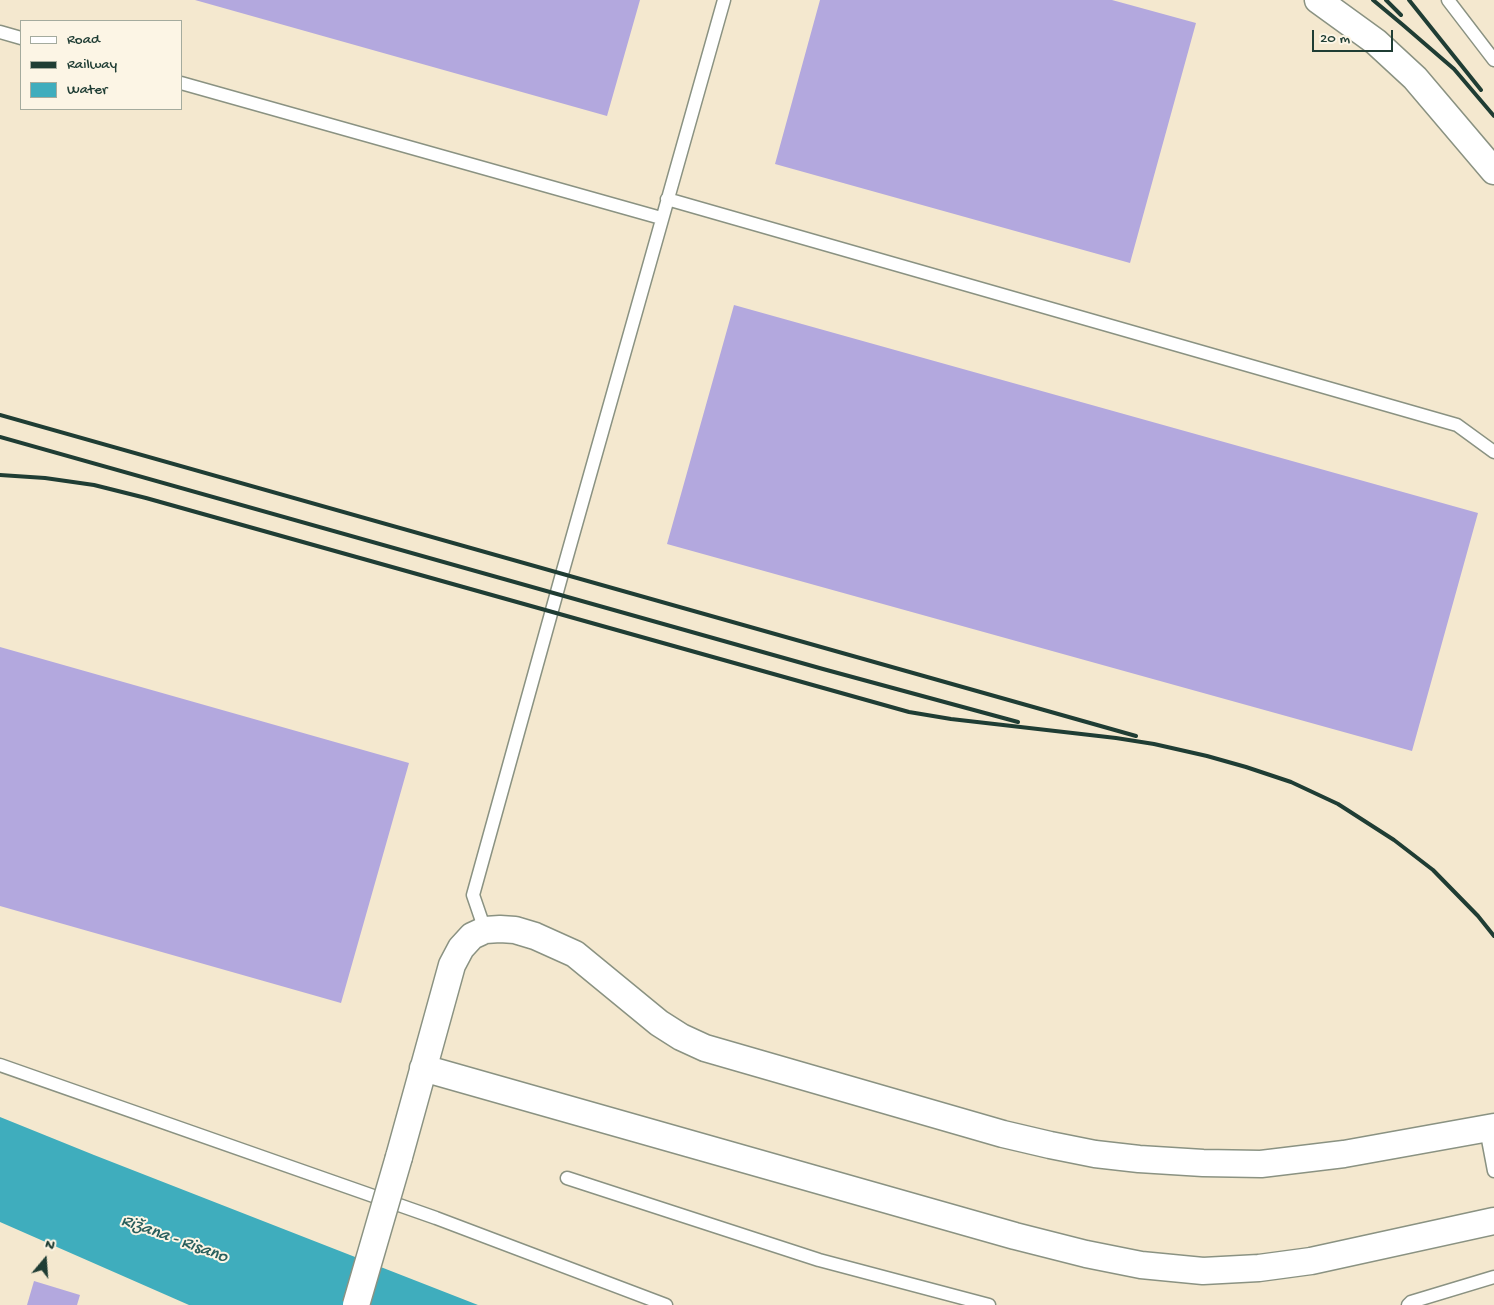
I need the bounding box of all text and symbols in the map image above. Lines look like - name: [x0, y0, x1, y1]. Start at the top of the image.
- legend: [20, 20, 182, 110]
- scale bar: [1314, 20, 1395, 52]
- text: 20 m: [1320, 30, 1350, 48]
- text: Road: [67, 31, 100, 49]
- text: Railway: [67, 56, 117, 74]
- text: Water: [67, 81, 107, 99]
- water label: Rižana - Risano: [118, 1211, 230, 1269]
- north arrow: [20, 1235, 70, 1285]
- text: N: [43, 1236, 57, 1255]

